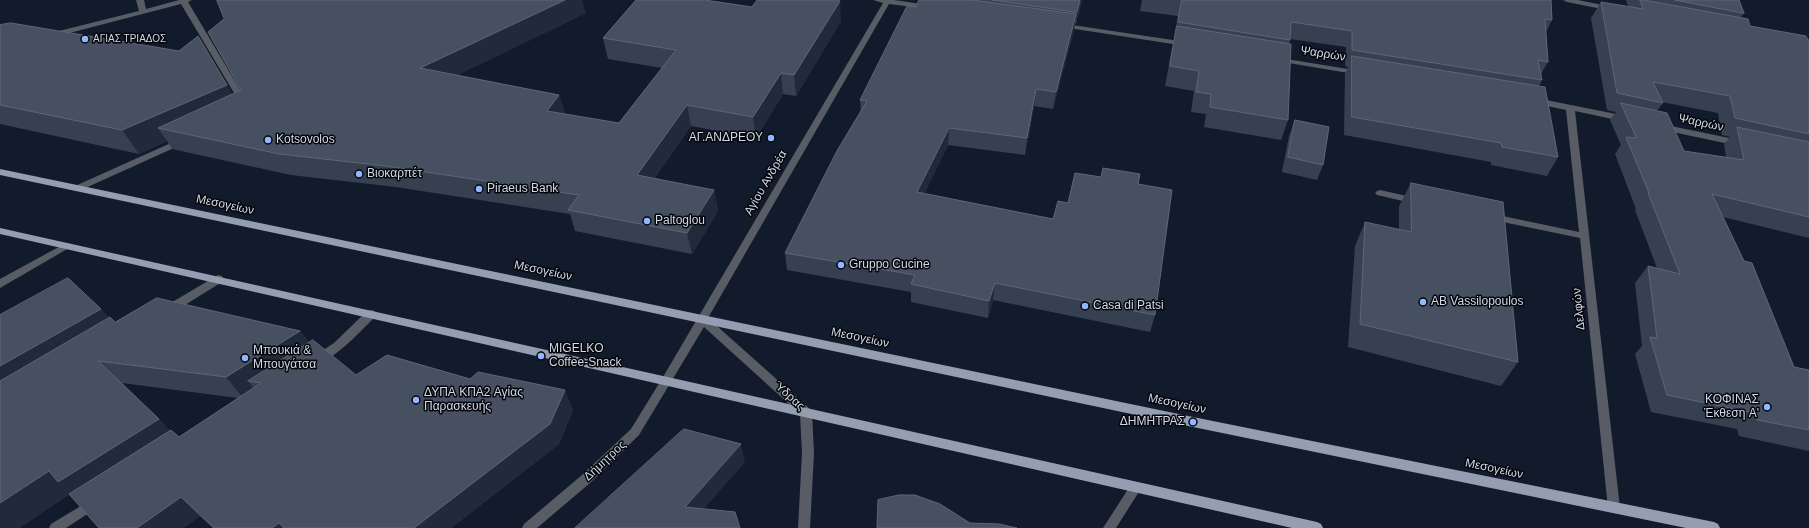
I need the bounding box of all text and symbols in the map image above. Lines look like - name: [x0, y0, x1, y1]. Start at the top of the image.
- place label: ΑΓΙΑΣ ΤΡΙΑΔΟΣ: [93, 33, 166, 45]
- marker: ΑΓΙΑΣ ΤΡΙΑΔΟΣ: [80, 34, 90, 44]
- street label: Ψαρρών: [1299, 43, 1347, 65]
- street label: Ψαρρών: [1677, 111, 1725, 135]
- place label: ΑΓ.ΑΝΔΡΕΟΥ: [689, 131, 763, 145]
- place label: Kotsovolos: [276, 133, 335, 147]
- marker: ΑΓ.ΑΝΔΡΕΟΥ: [766, 133, 776, 143]
- marker: Kotsovolos: [263, 135, 273, 145]
- street label: Αγίου Ανδρέα: [742, 148, 790, 218]
- place label: Βιοκαρπέτ: [367, 167, 422, 181]
- marker: Βιοκαρπέτ: [354, 169, 364, 179]
- place label: Piraeus Bank: [487, 182, 558, 196]
- marker: Piraeus Bank: [474, 184, 484, 194]
- street label: Μεσογείων: [195, 192, 255, 218]
- place label: Paltoglou: [655, 214, 705, 228]
- marker: Paltoglou: [642, 216, 652, 226]
- street label: Μεσογείων: [513, 258, 573, 284]
- place label: Gruppo Cucine: [849, 258, 930, 272]
- marker: Gruppo Cucine: [836, 260, 846, 270]
- street label: Δελφών: [1570, 287, 1588, 331]
- place label: AB Vassilopoulos: [1431, 295, 1523, 309]
- marker: AB Vassilopoulos: [1418, 297, 1428, 307]
- place label: Casa di Patsi: [1093, 299, 1164, 313]
- marker: Casa di Patsi: [1080, 301, 1090, 311]
- street label: Μεσογείων: [830, 325, 890, 351]
- place label: MIGELKO Coffee-Snack: [549, 342, 621, 370]
- place label: Μπουκιά & Μπουγάτσα: [253, 344, 316, 372]
- marker: MIGELKO Coffee-Snack: [536, 351, 546, 361]
- marker: Μπουκιά & Μπουγάτσα: [240, 353, 250, 363]
- street label: Ύδρας: [771, 378, 807, 414]
- place label: ΔΥΠΑ ΚΠΑ2 Αγίας Παρασκευής: [424, 386, 523, 414]
- street label: Μεσογείων: [1147, 391, 1207, 417]
- place label: ΚΟΦΙΝΑΣ Έκθεση Α': [1704, 393, 1759, 421]
- marker: ΔΥΠΑ ΚΠΑ2 Αγίας Παρασκευής: [411, 395, 421, 405]
- marker: ΚΟΦΙΝΑΣ Έκθεση Α': [1762, 402, 1772, 412]
- place label: ΔΗΜΗΤΡΑΣ: [1120, 415, 1185, 429]
- marker: ΔΗΜΗΤΡΑΣ: [1188, 417, 1198, 427]
- street label: Δήμητρος: [581, 438, 629, 484]
- street label: Μεσογείων: [1464, 456, 1524, 482]

